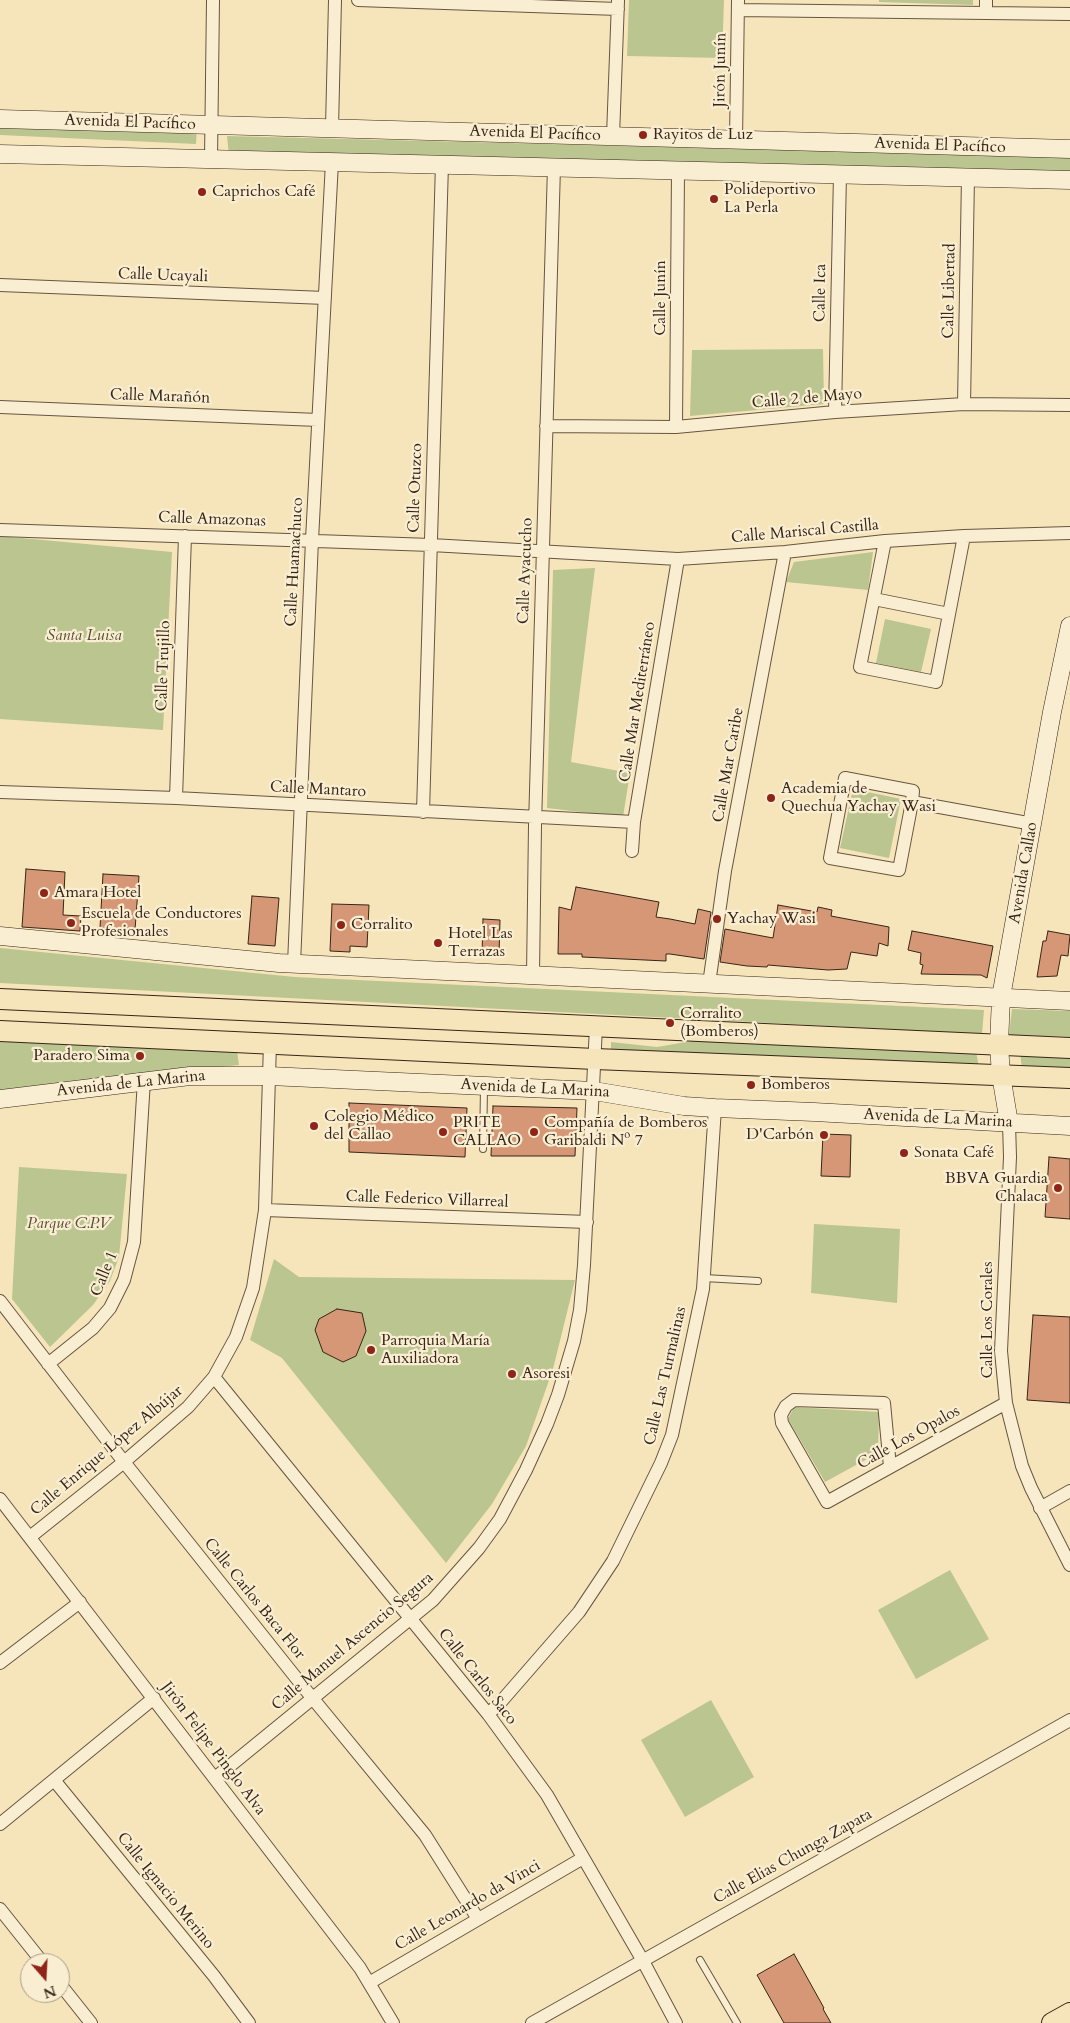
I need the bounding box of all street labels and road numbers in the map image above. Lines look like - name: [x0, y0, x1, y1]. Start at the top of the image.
- street label: Jirón Junín: [711, 33, 731, 107]
- street label: Avenida El Pacífico: [64, 111, 196, 135]
- street label: Avenida El Pacífico: [469, 122, 601, 146]
- street label: Avenida El Pacífico: [874, 134, 1006, 158]
- street label: Calle Libertad: [940, 243, 960, 339]
- street label: Calle Junín: [651, 260, 671, 336]
- street label: Calle Ica: [811, 264, 831, 322]
- street label: Calle Ucayali: [118, 265, 208, 287]
- street label: Calle 2 de Mayo: [751, 385, 863, 413]
- street label: Calle Marañón: [109, 386, 211, 408]
- street label: Calle Otuzco: [405, 443, 427, 533]
- street label: Calle Huamachuco: [282, 497, 308, 627]
- street label: Calle Amazonas: [158, 509, 266, 531]
- street label: Calle Mariscal Castilla: [730, 516, 880, 548]
- street label: Calle Ayacucho: [515, 517, 537, 625]
- street label: Calle Trujillo: [153, 620, 175, 712]
- street label: Calle Mar Mediterráneo: [616, 620, 660, 784]
- street label: Calle Mar Caribe: [709, 706, 749, 824]
- street label: Calle Mantaro: [269, 778, 367, 802]
- street label: Avenida Callao: [1006, 821, 1042, 925]
- street label: Avenida de La Marina: [56, 1067, 206, 1101]
- street label: Avenida de La Marina: [460, 1076, 610, 1102]
- street label: Avenida de La Marina: [863, 1106, 1013, 1132]
- street label: Calle Federico Villarreal: [345, 1188, 509, 1212]
- street label: Calle 1: [87, 1249, 123, 1299]
- street label: Calle Los Corales: [978, 1261, 998, 1379]
- street label: Calle Las Turmalinas: [641, 1305, 691, 1447]
- street label: Calle Enrique López Albújar: [27, 1382, 187, 1520]
- street label: Calle Los Opalos: [854, 1402, 964, 1474]
- street label: Calle Carlos Baca Flor: [199, 1535, 309, 1663]
- street label: Calle Manuel Ascencio Segura: [268, 1569, 438, 1715]
- street label: Calle Carlos Saco: [433, 1625, 521, 1729]
- street label: Jirón Felipe Pinglo Alva: [156, 1678, 270, 1820]
- street label: Calle Elias Chunga Zapata: [710, 1805, 876, 1909]
- street label: Calle Ignacio Merino: [112, 1829, 218, 1953]
- street label: Calle Leonardo da Vinci: [392, 1857, 544, 1955]

